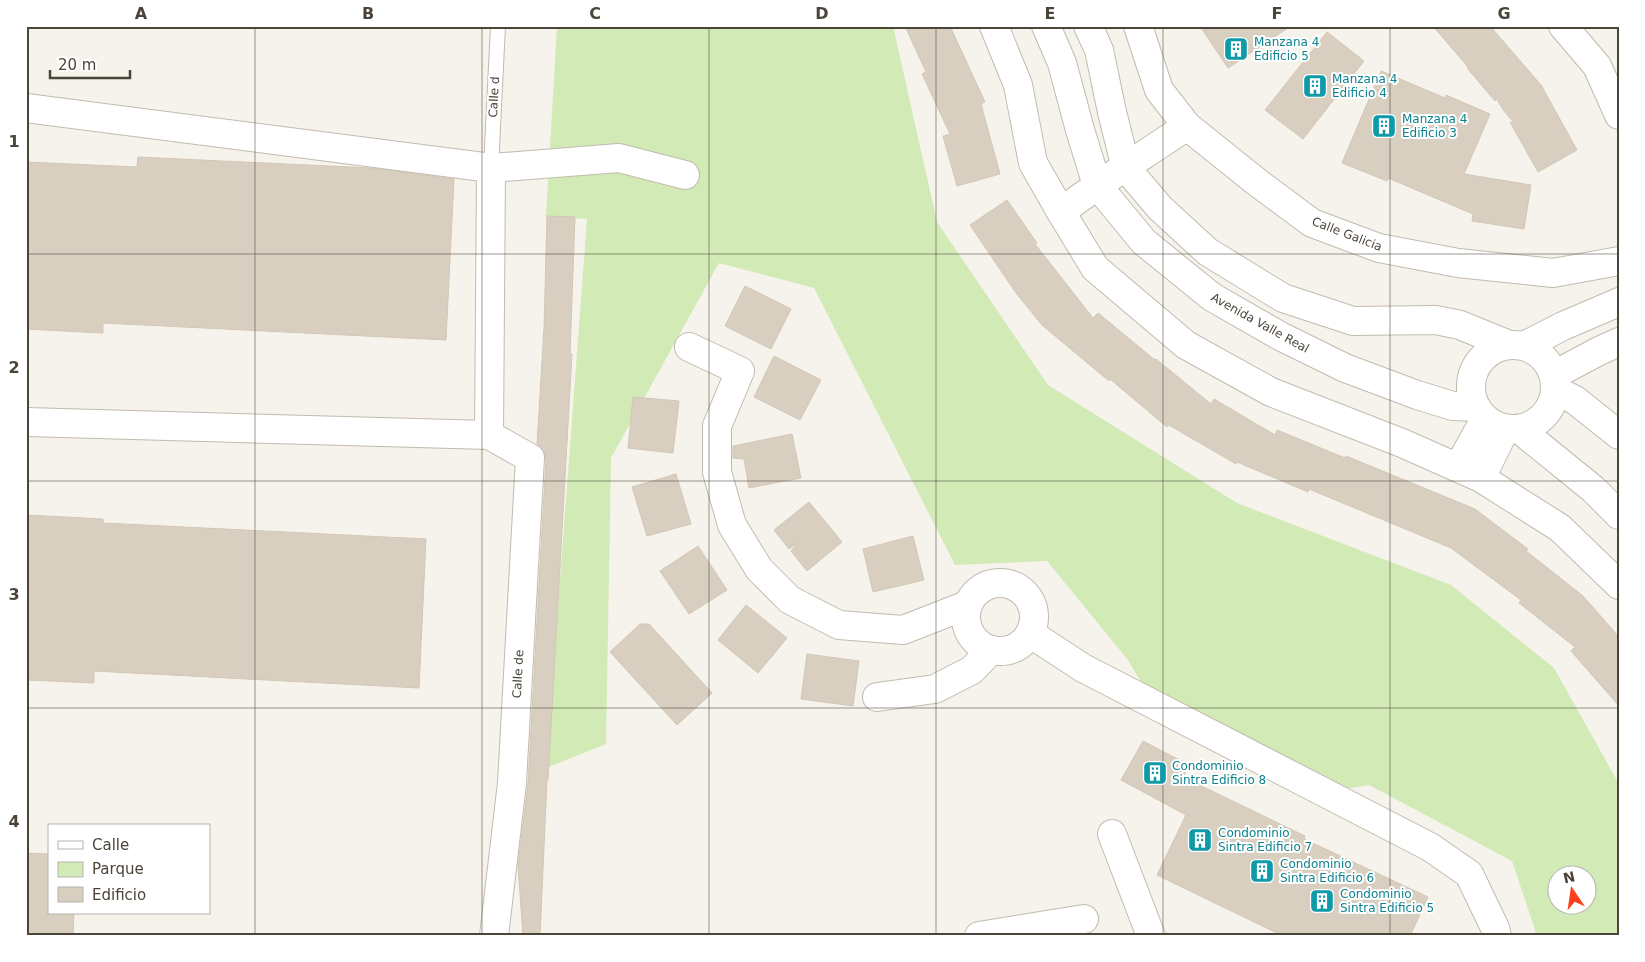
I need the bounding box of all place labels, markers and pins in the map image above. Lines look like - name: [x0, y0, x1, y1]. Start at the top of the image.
- place label: Manzana 4 Edificio 5: [1254, 35, 1319, 63]
- building icon: Manzana 4 Edificio 5: [1223, 36, 1249, 62]
- place label: Manzana 4 Edificio 4: [1332, 72, 1397, 100]
- building icon: Manzana 4 Edificio 4: [1302, 73, 1328, 99]
- place label: Manzana 4 Edificio 3: [1402, 112, 1467, 140]
- building icon: Manzana 4 Edificio 3: [1371, 113, 1397, 139]
- place label: Condominio Sintra Edificio 8: [1172, 759, 1266, 787]
- building icon: Condominio Sintra Edificio 8: [1142, 760, 1168, 786]
- place label: Condominio Sintra Edificio 7: [1218, 826, 1312, 854]
- building icon: Condominio Sintra Edificio 7: [1187, 827, 1213, 853]
- place label: Condominio Sintra Edificio 6: [1280, 857, 1374, 885]
- building icon: Condominio Sintra Edificio 6: [1249, 858, 1275, 884]
- place label: Condominio Sintra Edificio 5: [1340, 887, 1434, 915]
- building icon: Condominio Sintra Edificio 5: [1309, 888, 1335, 914]

